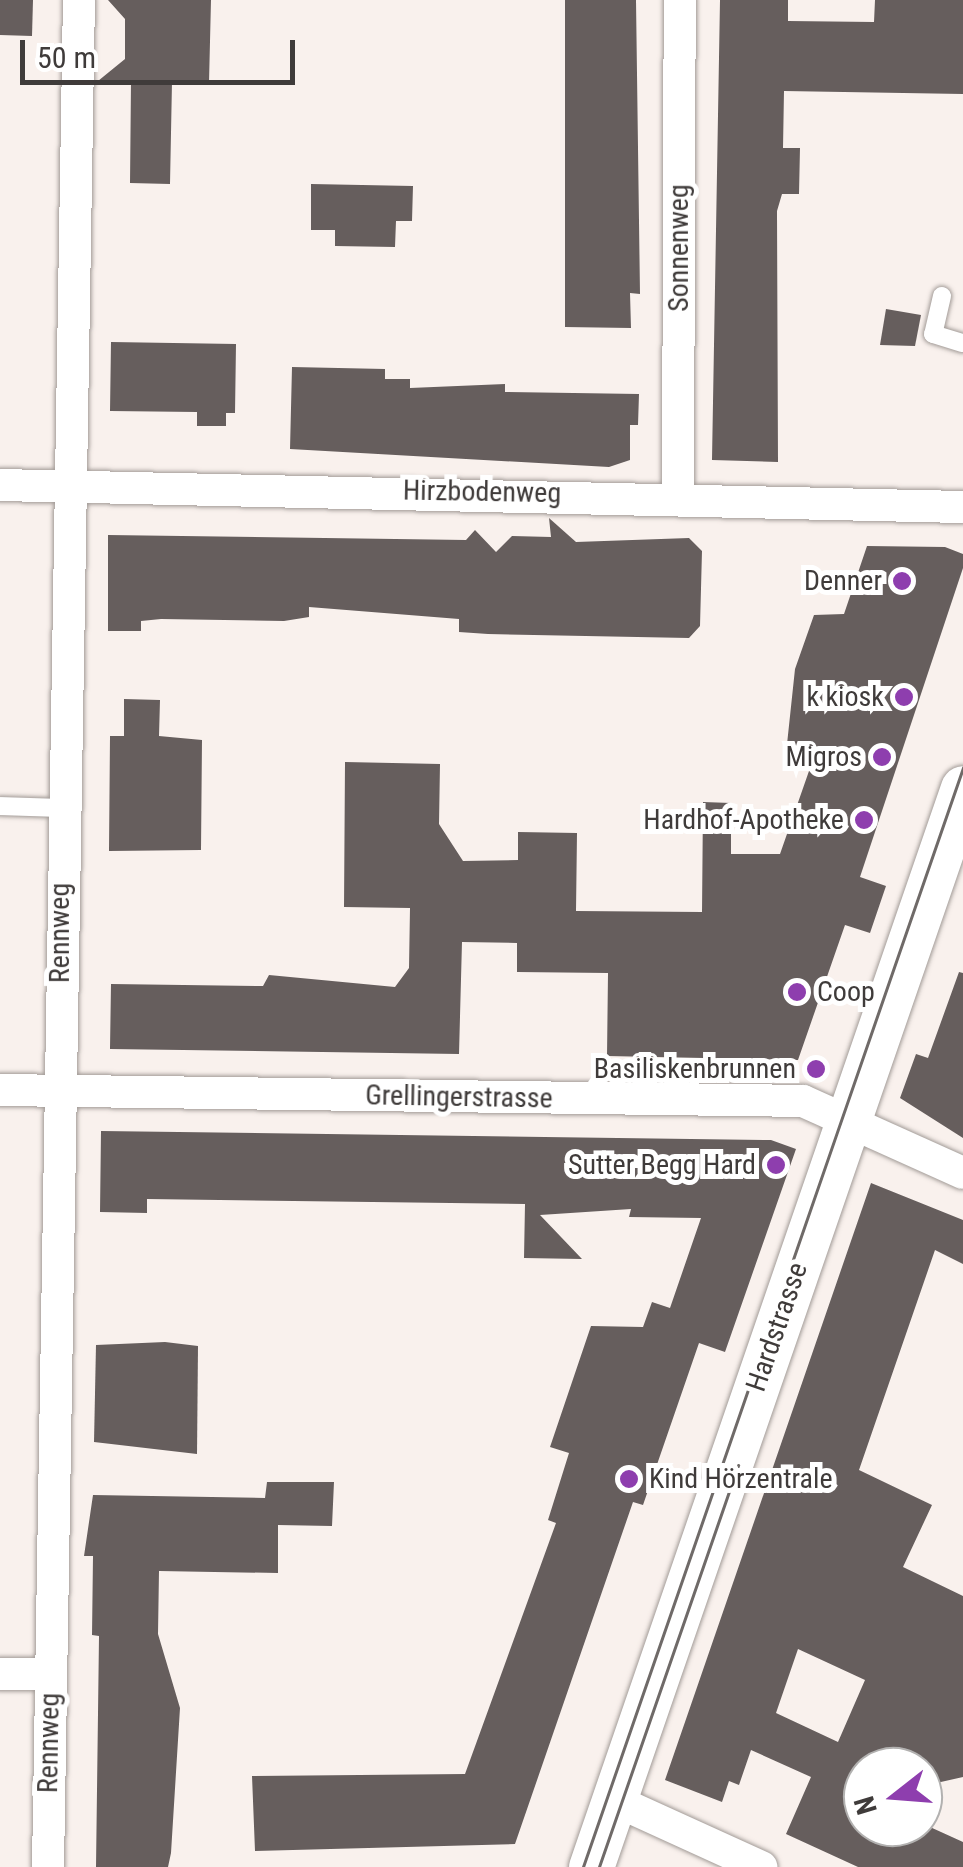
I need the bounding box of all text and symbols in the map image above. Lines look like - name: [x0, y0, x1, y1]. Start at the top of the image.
- scale bar: [25, 20, 300, 82]
- text: 50 m: [37, 40, 96, 75]
- street label: Sonnenweg: [662, 184, 696, 312]
- street label: Hirzbodenweg: [403, 474, 561, 510]
- place label: Denner: [804, 564, 882, 598]
- marker: Denner: [891, 570, 913, 592]
- place label: k kiosk: [806, 680, 884, 714]
- marker: k kiosk: [893, 686, 915, 708]
- place label: Migros: [786, 740, 862, 774]
- marker: Migros: [871, 746, 893, 768]
- place label: Hardhof-Apotheke: [643, 803, 844, 837]
- marker: Hardhof-Apotheke: [853, 809, 875, 831]
- street label: Rennweg: [43, 883, 77, 983]
- place label: Coop: [817, 975, 875, 1009]
- marker: Coop: [786, 981, 808, 1003]
- place label: Basiliskenbrunnen: [594, 1052, 796, 1086]
- marker: Basiliskenbrunnen: [805, 1058, 827, 1080]
- street label: Grellingerstrasse: [365, 1079, 553, 1115]
- place label: Sutter Begg Hard: [568, 1148, 756, 1182]
- marker: Sutter Begg Hard: [765, 1154, 787, 1176]
- street label: Hardstrasse: [739, 1258, 815, 1396]
- place label: Kind Hörzentrale: [649, 1462, 833, 1496]
- marker: Kind Hörzentrale: [618, 1468, 640, 1490]
- street label: Rennweg: [31, 1693, 67, 1793]
- north arrow: [843, 1747, 943, 1847]
- text: N: [847, 1792, 884, 1818]

